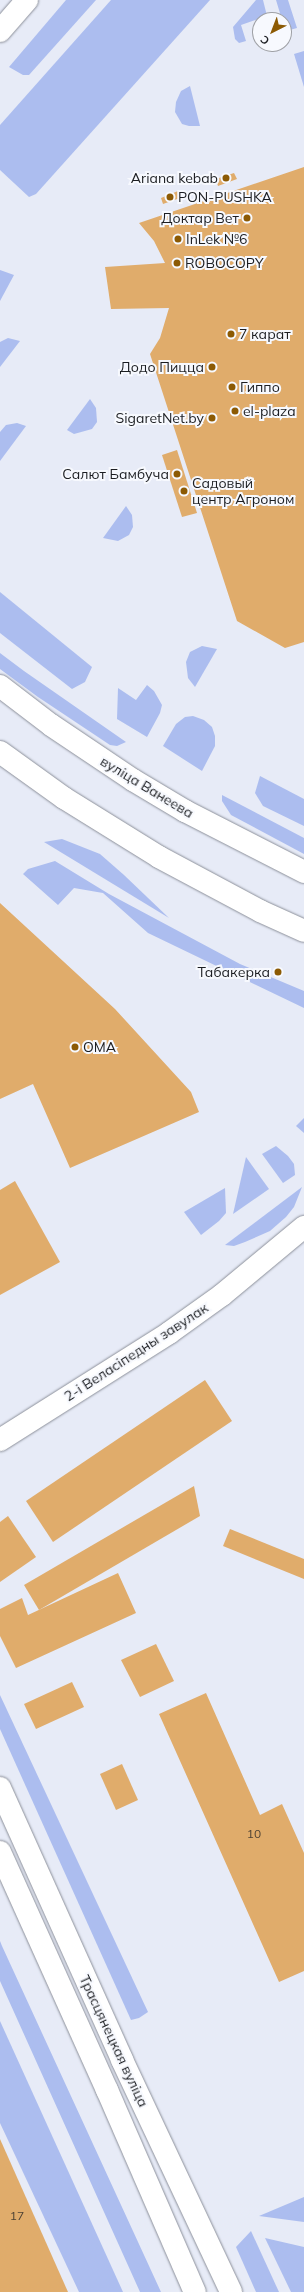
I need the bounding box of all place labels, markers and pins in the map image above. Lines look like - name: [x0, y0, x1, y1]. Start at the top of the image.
- place label: Ariana kebab: [131, 170, 218, 186]
- marker: Ariana kebab: [221, 173, 231, 183]
- place label: PON-PUSHKA: [178, 189, 272, 205]
- marker: PON-PUSHKA: [165, 192, 175, 202]
- place label: Доктар Вет: [161, 210, 239, 226]
- marker: Доктар Вет: [242, 213, 252, 223]
- place label: InLek №6: [186, 231, 247, 247]
- marker: InLek №6: [173, 234, 183, 244]
- place label: ROBOCOPY: [185, 255, 263, 271]
- marker: ROBOCOPY: [172, 258, 182, 268]
- place label: 7 карат: [239, 326, 291, 342]
- marker: 7 карат: [226, 329, 236, 339]
- place label: Додо Пицца: [120, 359, 204, 375]
- marker: Додо Пицца: [207, 362, 217, 372]
- place label: Гиппо: [240, 379, 280, 395]
- marker: Гиппо: [227, 382, 237, 392]
- place label: el-plaza: [243, 403, 296, 419]
- marker: el-plaza: [230, 406, 240, 416]
- place label: SigaretNet.by: [116, 410, 204, 426]
- marker: SigaretNet.by: [207, 413, 217, 423]
- place label: Салют Бамбуча: [62, 466, 169, 482]
- marker: Салют Бамбуча: [172, 469, 182, 479]
- place label: Садовый центр Агроном: [192, 475, 294, 508]
- marker: Садовый центр Агроном: [179, 486, 189, 496]
- place label: Табакерка: [197, 964, 270, 980]
- marker: Табакерка: [273, 967, 283, 977]
- place label: ОМА: [83, 1039, 116, 1055]
- marker: ОМА: [70, 1042, 80, 1052]

